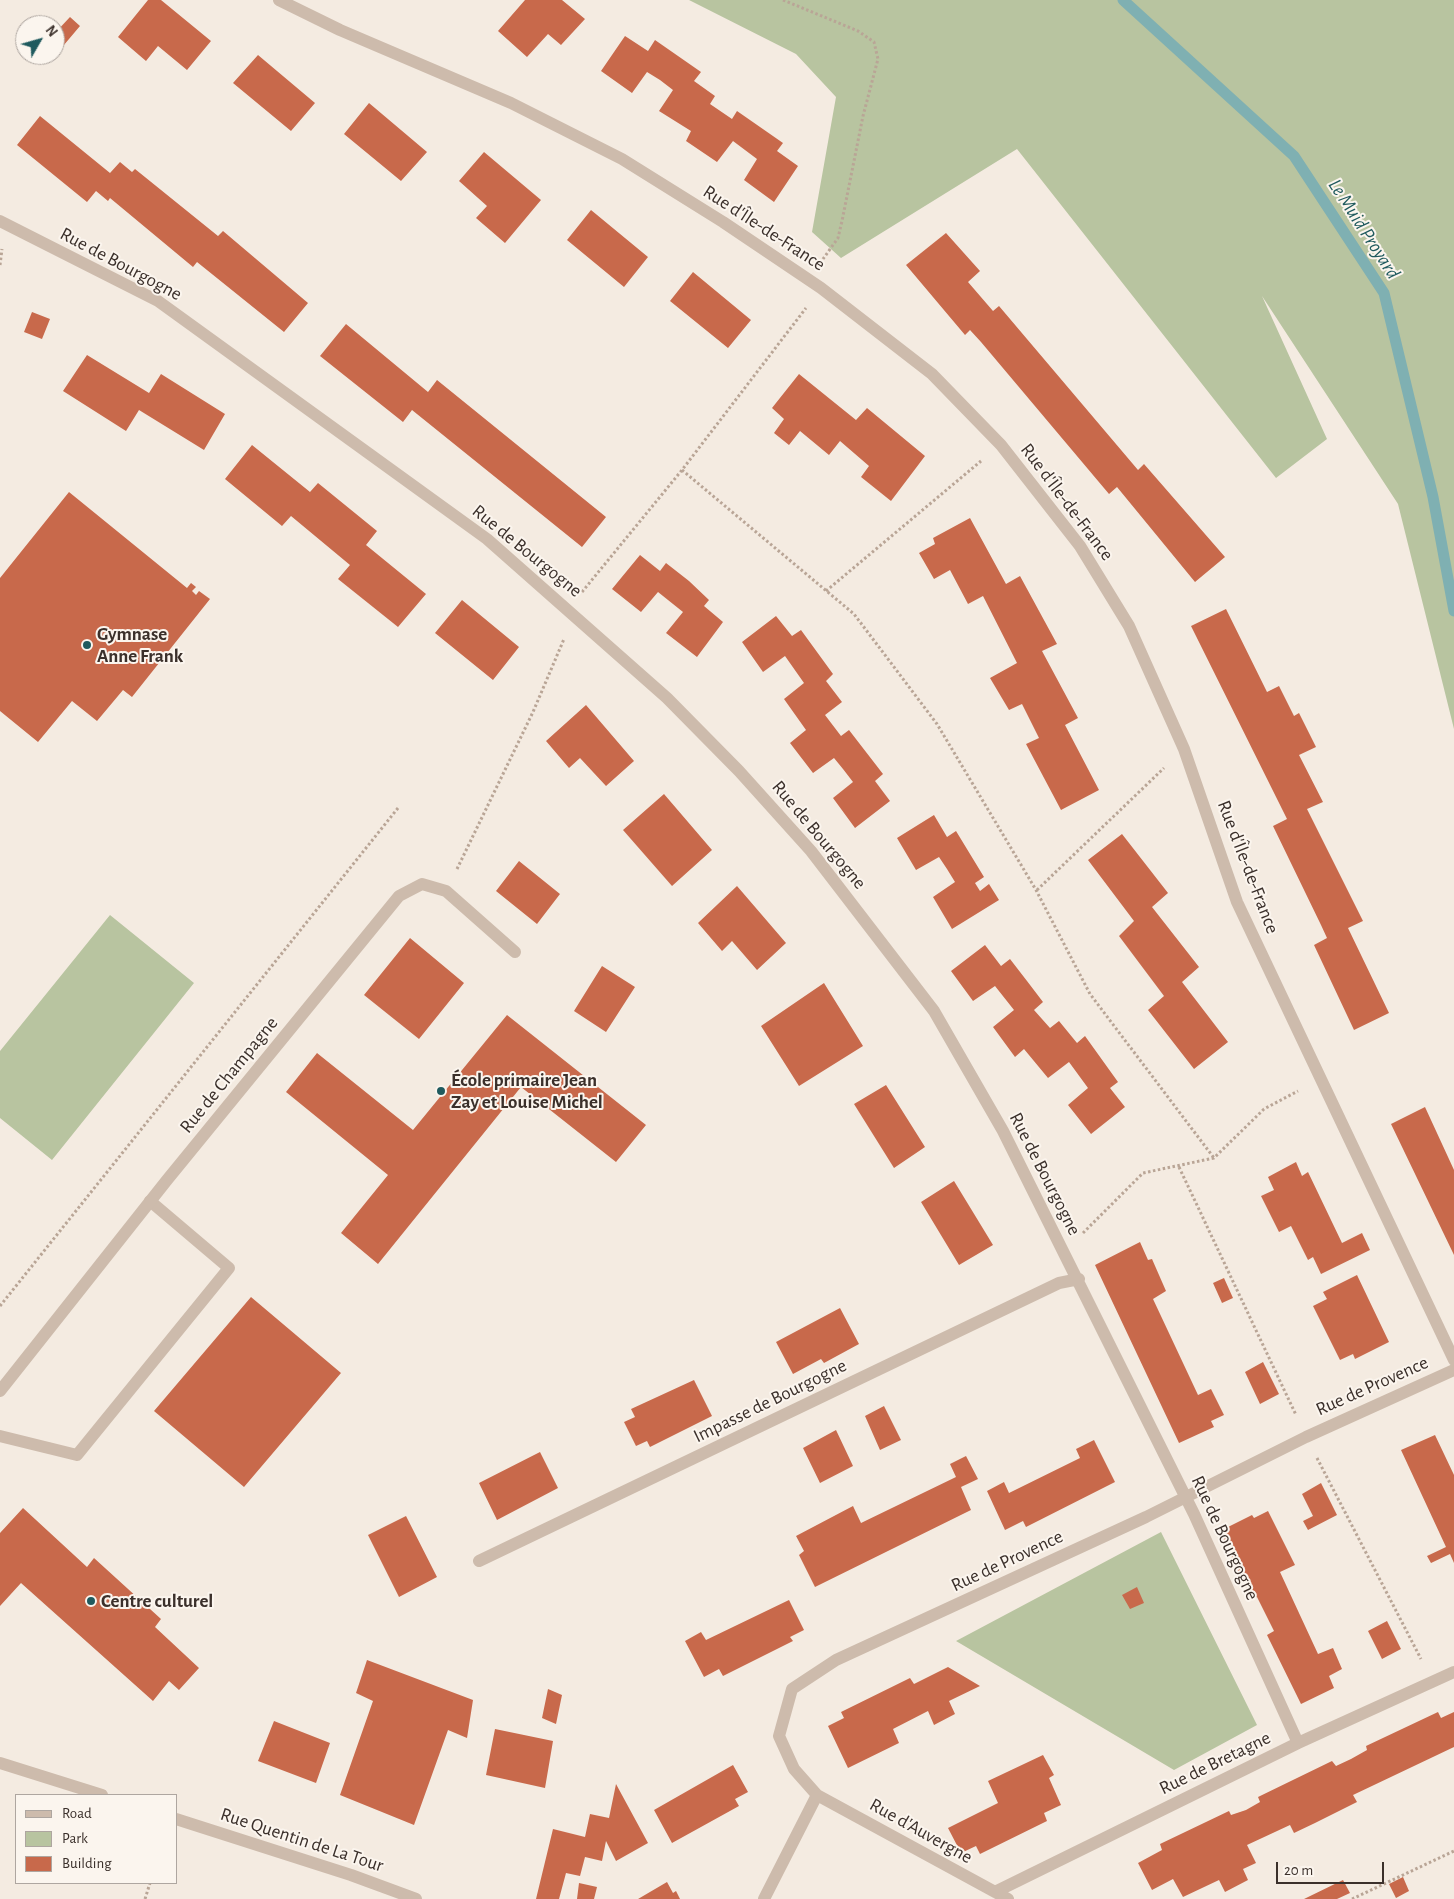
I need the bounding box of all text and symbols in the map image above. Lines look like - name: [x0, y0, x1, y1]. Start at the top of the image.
- north arrow: [15, 15, 65, 65]
- text: N: [43, 23, 60, 40]
- water label: Le Muid Proyard: [1323, 174, 1405, 284]
- street label: Rue d'Île-de-France: [699, 180, 829, 276]
- street label: Rue de Bourgogne: [56, 222, 186, 306]
- street label: Rue d'Île-de-France: [1016, 439, 1118, 565]
- street label: Rue de Bourgogne: [467, 500, 587, 602]
- place label: Gymnase Anne Frank: [97, 623, 183, 667]
- marker: Gymnase Anne Frank: [81, 639, 93, 651]
- street label: Rue de Bourgogne: [767, 776, 871, 894]
- street label: Rue d'Île-de-France: [1212, 797, 1284, 937]
- street label: Rue de Champagne: [175, 1012, 283, 1138]
- place label: École primaire Jean Zay et Louise Michel: [451, 1069, 603, 1113]
- marker: École primaire Jean Zay et Louise Michel: [435, 1085, 447, 1097]
- street label: Rue de Bourgogne: [1004, 1109, 1086, 1239]
- street label: Rue de Provence: [1312, 1351, 1432, 1421]
- street label: Impasse de Bourgogne: [690, 1354, 850, 1448]
- street label: Rue de Bourgogne: [1186, 1472, 1264, 1604]
- street label: Rue de Provence: [948, 1525, 1066, 1597]
- place label: Centre culturel: [101, 1590, 213, 1612]
- marker: Centre culturel: [85, 1595, 97, 1607]
- street label: Rue de Bretagne: [1156, 1726, 1274, 1800]
- street label: Rue d'Auvergne: [866, 1793, 976, 1869]
- legend: [15, 1794, 178, 1884]
- street label: Rue Quentin de La Tour: [218, 1803, 386, 1877]
- text: Road: [62, 1806, 92, 1821]
- text: Park: [62, 1831, 88, 1846]
- scale bar: [1279, 1852, 1386, 1884]
- text: Building: [62, 1856, 112, 1871]
- text: 20 m: [1284, 1863, 1313, 1878]

